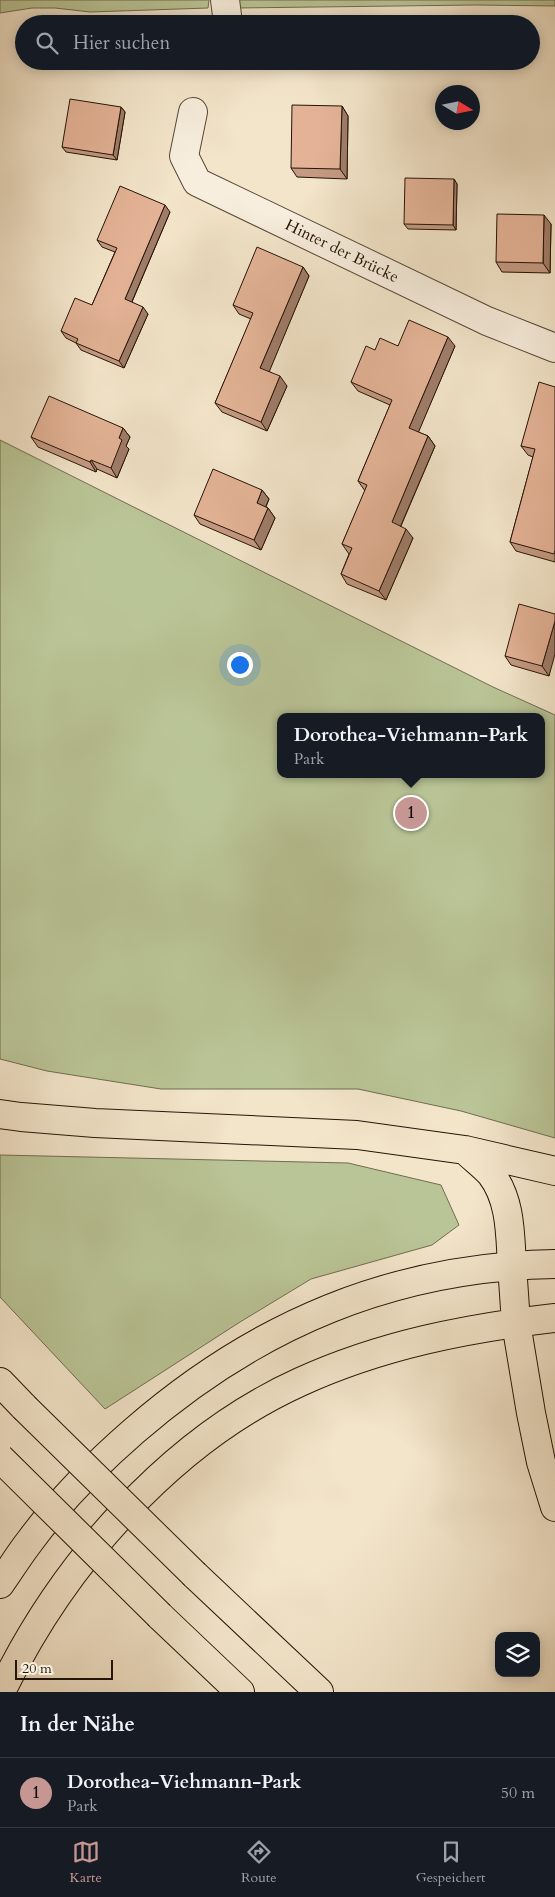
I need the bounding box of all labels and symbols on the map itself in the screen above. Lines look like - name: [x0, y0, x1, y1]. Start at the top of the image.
- north arrow: [435, 85, 480, 130]
- street label: Hinter der Brücke: [281, 214, 403, 288]
- your location: [227, 652, 253, 678]
- pin: 1: [395, 794, 427, 832]
- scale bar: [15, 1657, 112, 1680]

